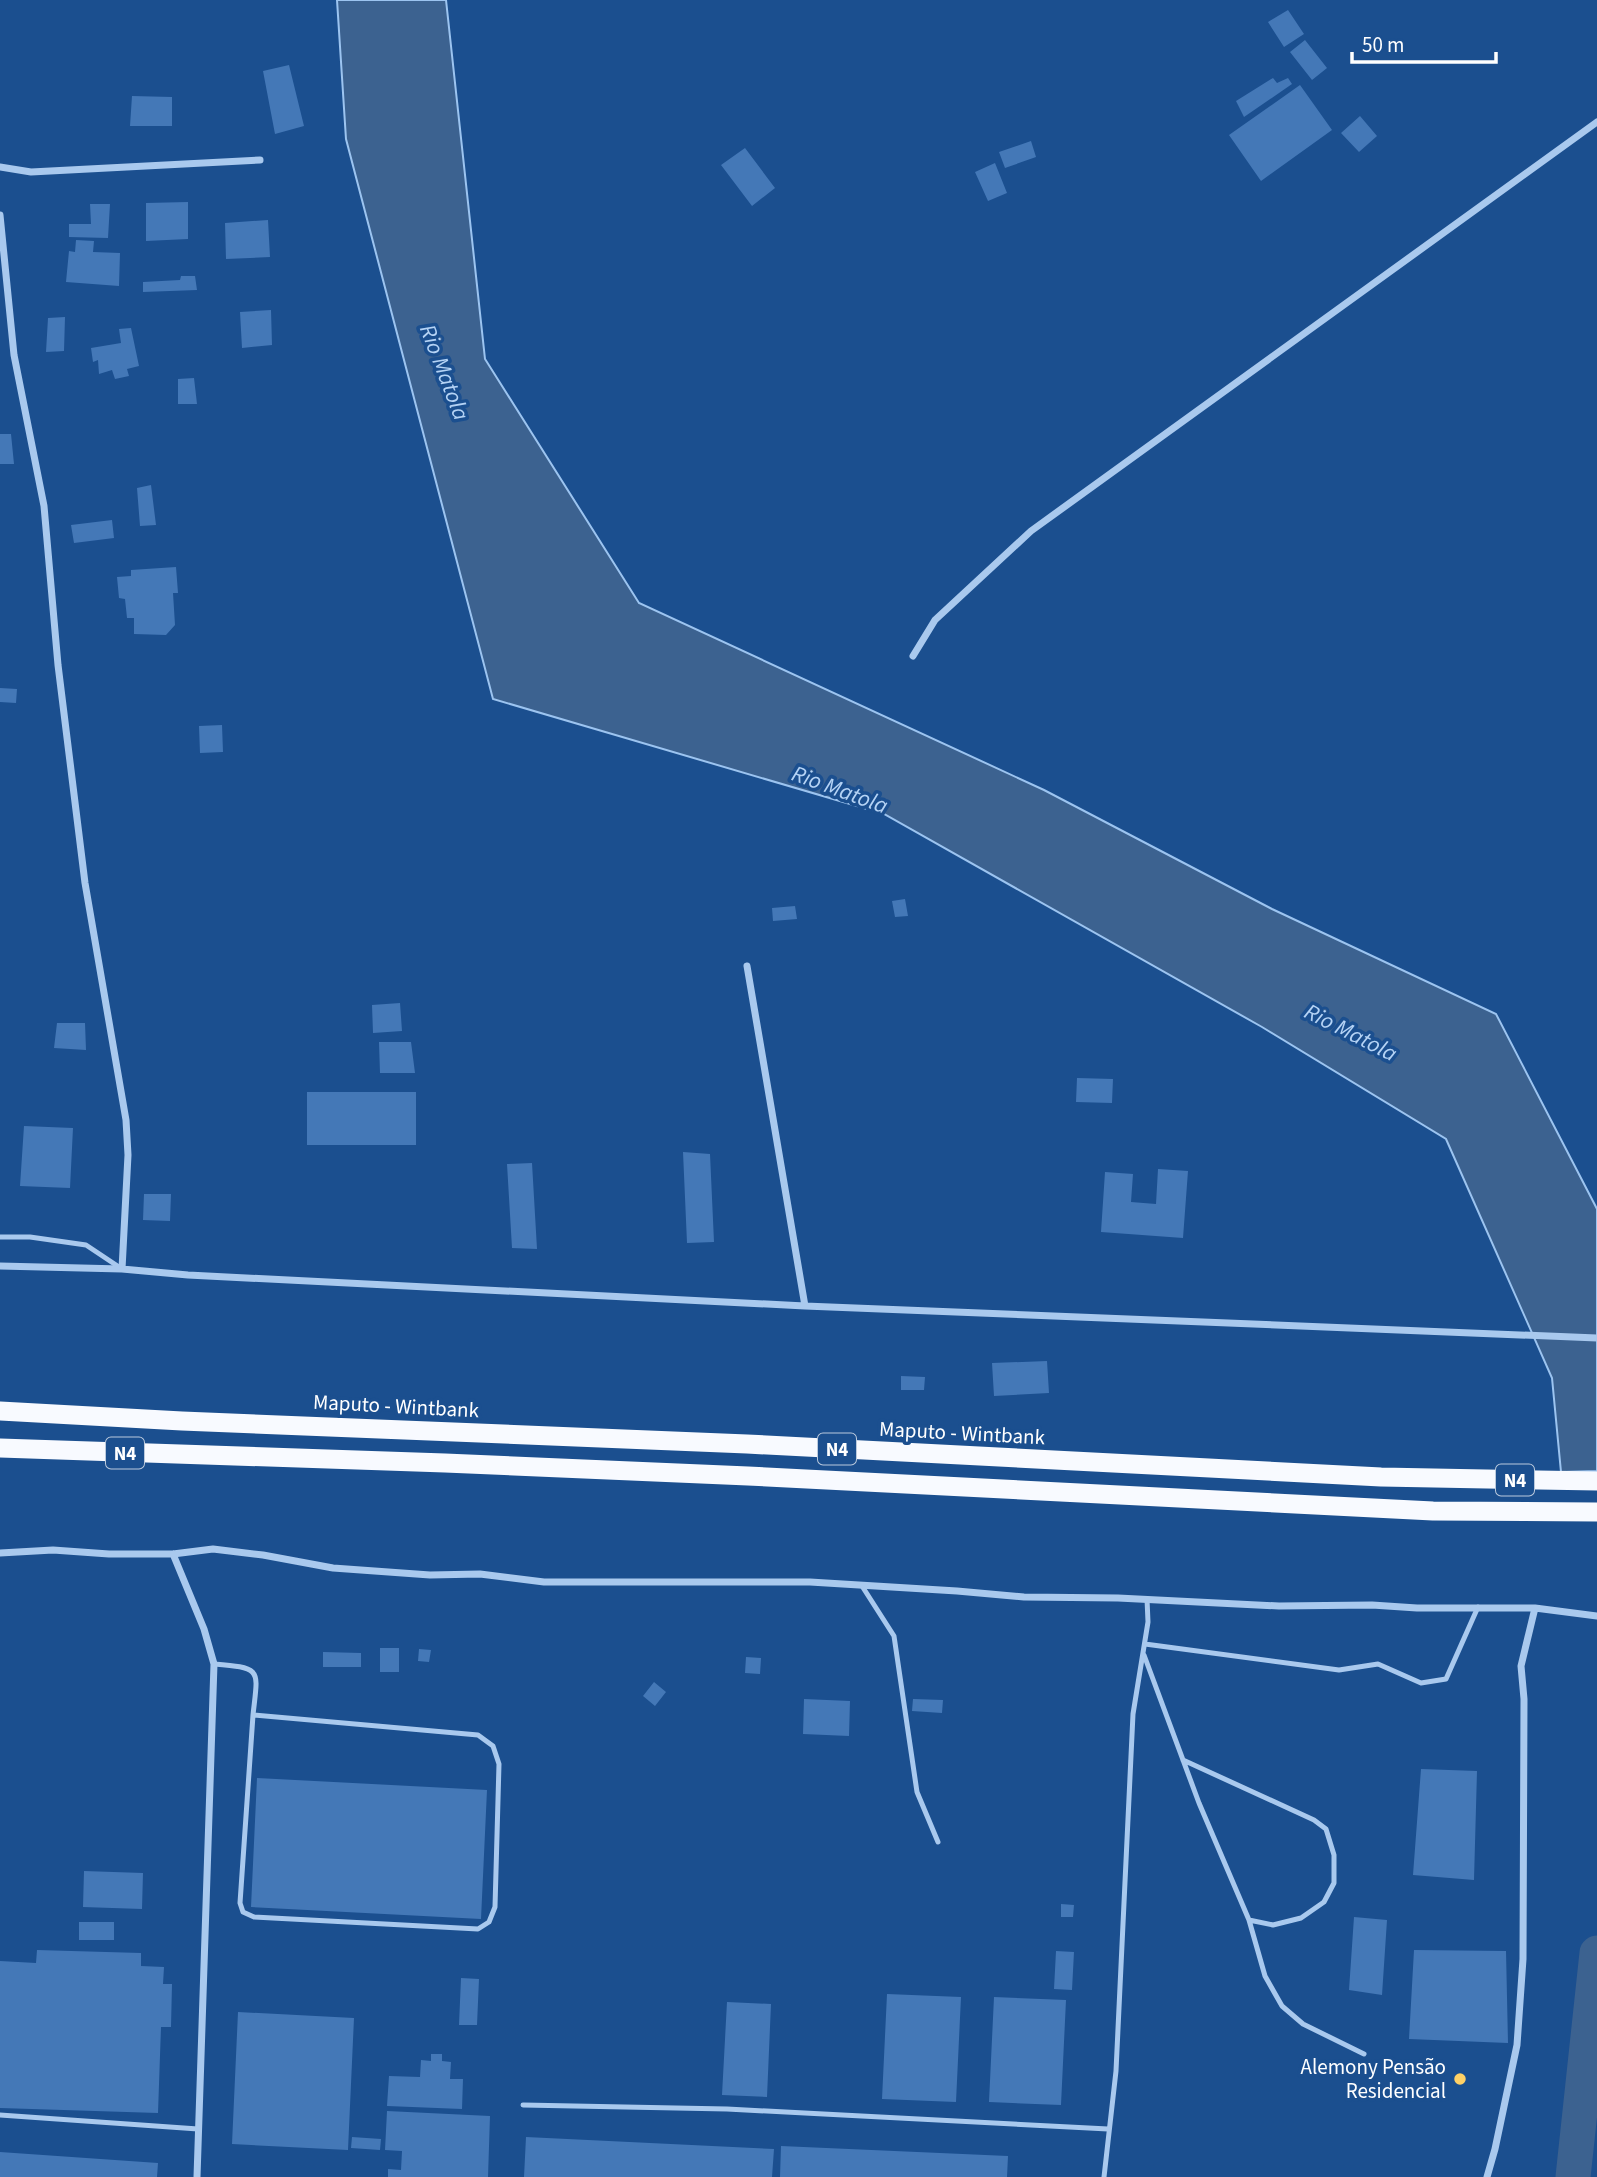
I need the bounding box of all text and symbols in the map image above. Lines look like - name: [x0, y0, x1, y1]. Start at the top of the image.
- scale bar: [1352, 21, 1496, 65]
- text: 50 m: [1362, 30, 1404, 60]
- water label: Rio Matola: [411, 319, 478, 425]
- water label: Rio Matola: [787, 757, 893, 822]
- water label: Rio Matola: [1299, 995, 1403, 1070]
- street label: Maputo - Wintbank: [312, 1387, 480, 1425]
- street label: Maputo - Wintbank: [878, 1414, 1046, 1452]
- road number: N4: [818, 1434, 856, 1464]
- road number: N4: [106, 1438, 144, 1469]
- road number: N4: [1496, 1464, 1534, 1496]
- place label: Alemony Pensão Residencial: [1300, 2052, 1446, 2106]
- marker: Alemony Pensão Residencial: [1452, 2071, 1468, 2087]

